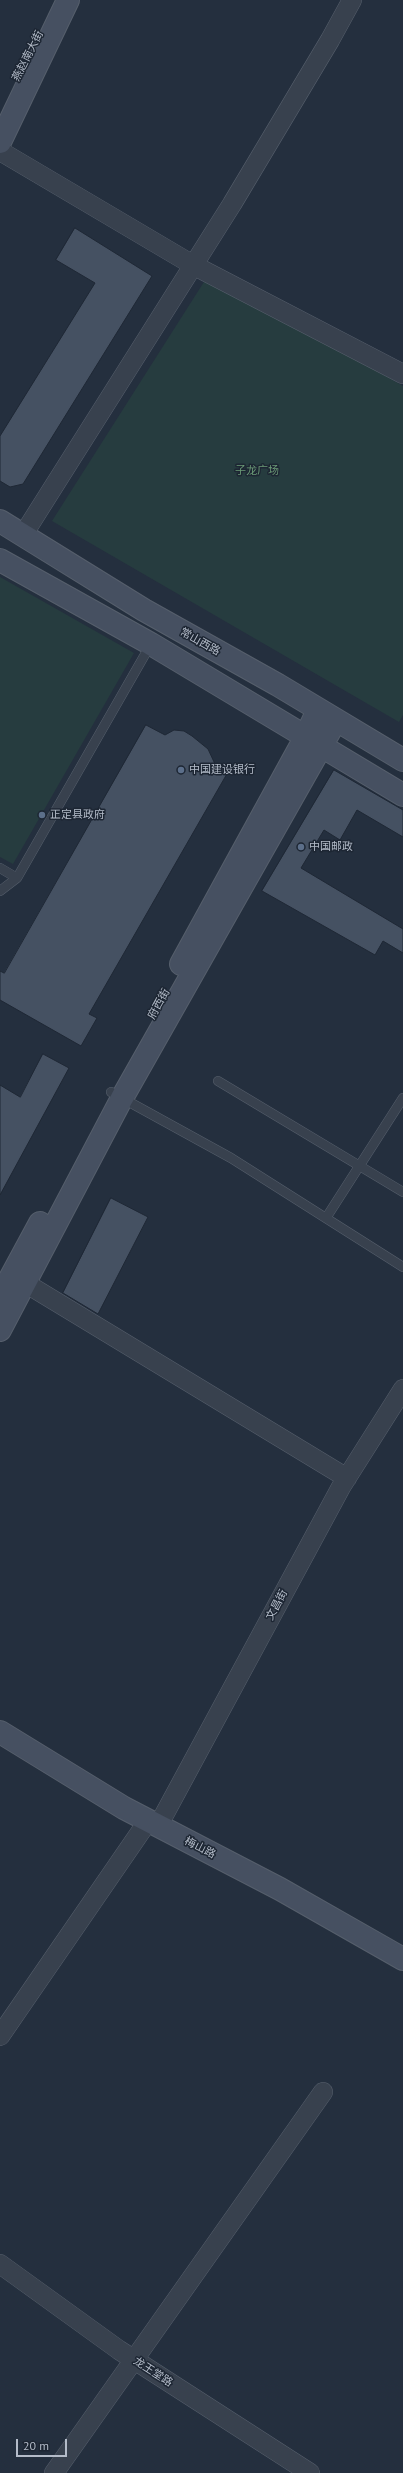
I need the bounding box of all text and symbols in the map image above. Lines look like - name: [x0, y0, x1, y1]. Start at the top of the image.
- street label: 燕赵南大街: [10, 29, 46, 83]
- park label: 子龙广场: [235, 464, 279, 478]
- street label: 常山西路: [178, 626, 222, 658]
- place label: 中国建设银行: [189, 763, 255, 777]
- marker: 中国建设银行: [176, 765, 186, 775]
- place label: 正定县政府: [50, 808, 105, 822]
- marker: 正定县政府: [37, 810, 47, 820]
- place label: 中国邮政: [309, 840, 353, 854]
- marker: 中国邮政: [296, 842, 306, 852]
- street label: 府西街: [145, 986, 173, 1022]
- street label: 文昌街: [263, 1587, 291, 1623]
- street label: 梅山路: [182, 1835, 218, 1861]
- street label: 龙王堂路: [131, 2354, 175, 2390]
- scale bar: [18, 2431, 69, 2457]
- text: 20 m: [23, 2438, 49, 2453]

